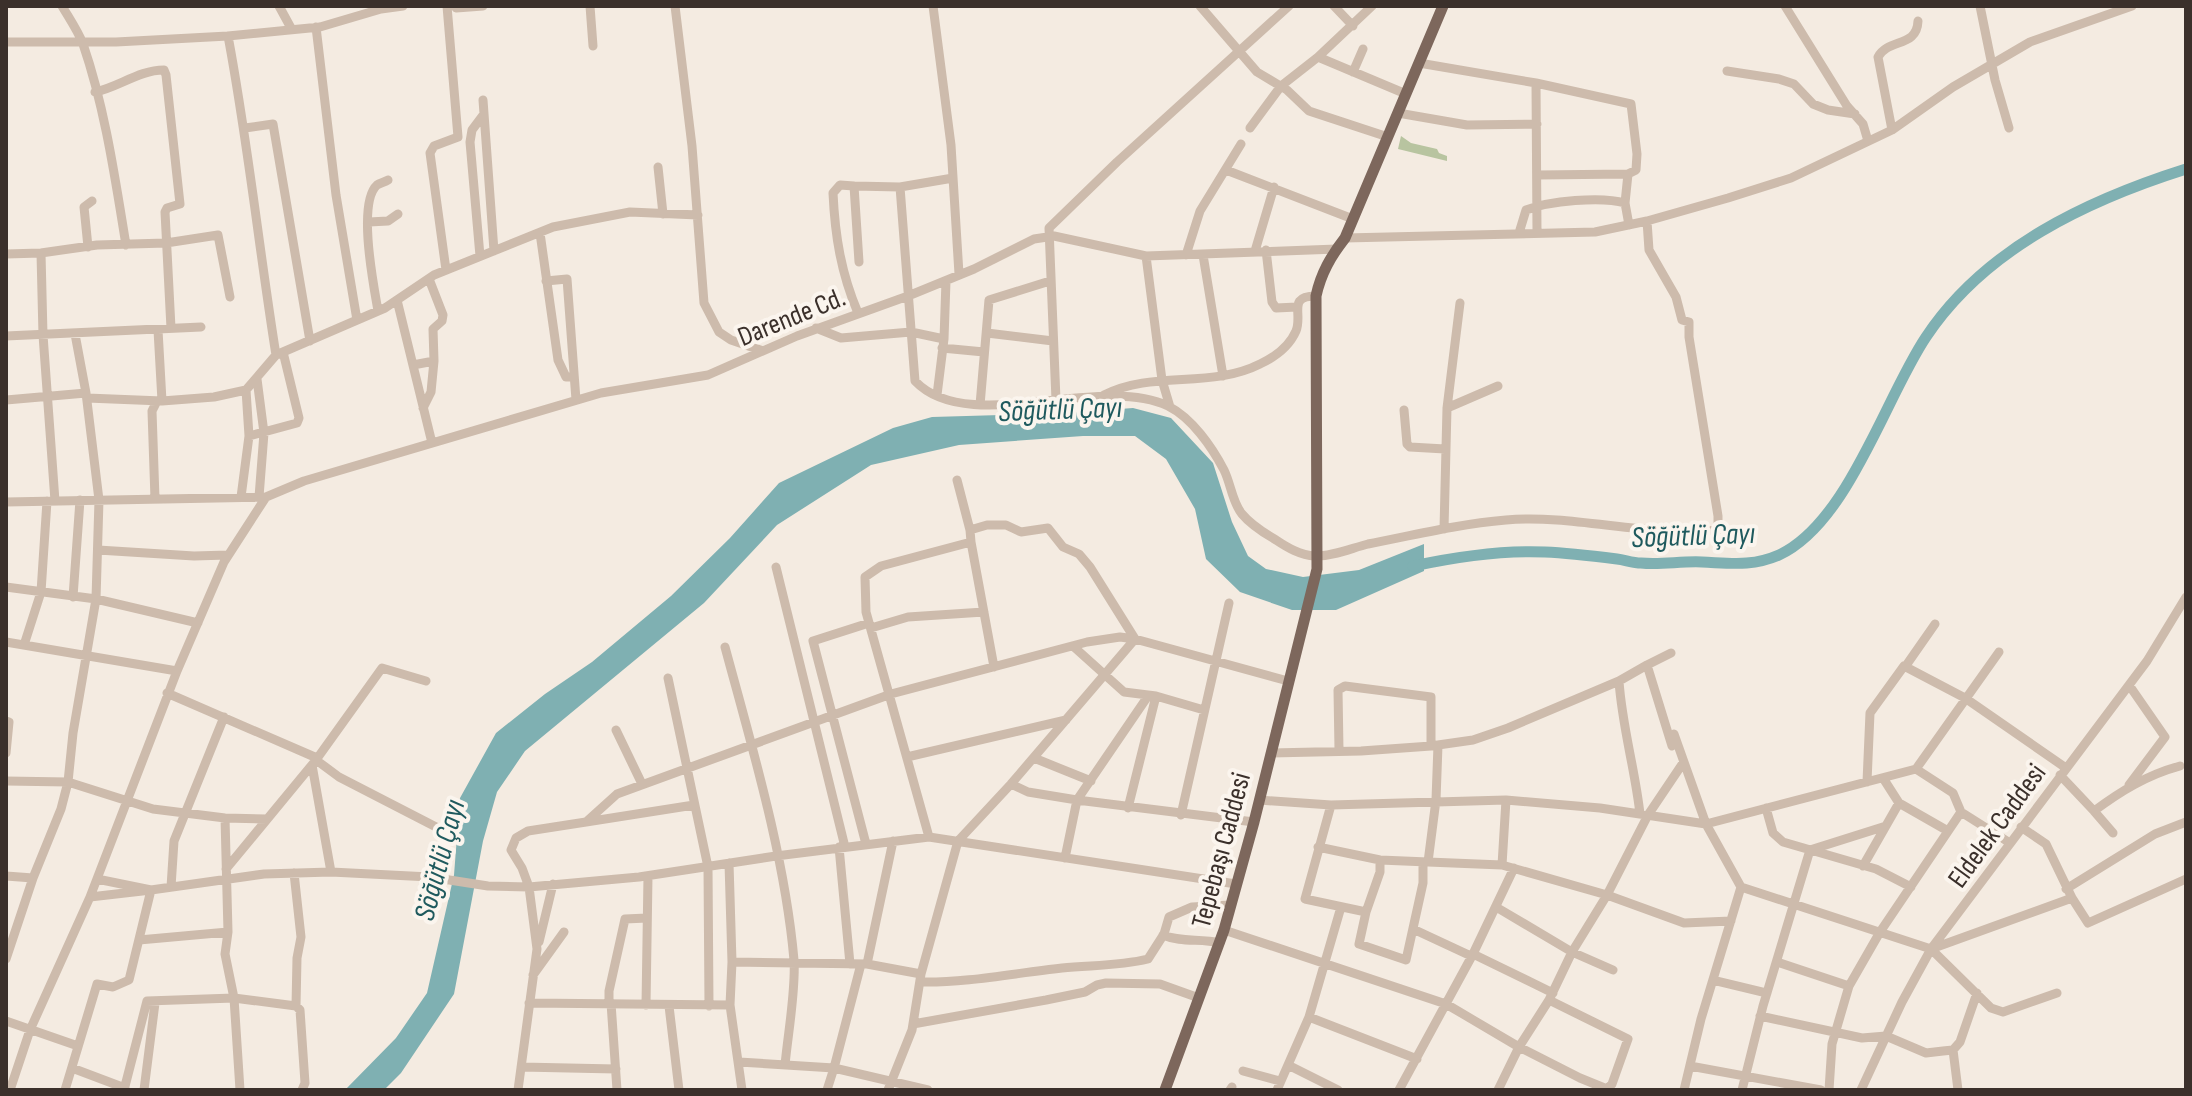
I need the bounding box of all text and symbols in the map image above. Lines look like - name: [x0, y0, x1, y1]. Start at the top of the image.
- street label: Darende Cd.: [733, 281, 850, 354]
- water label: Söğütlü Çayı: [998, 390, 1123, 430]
- water label: Söğütlü Çayı: [1631, 516, 1756, 556]
- street label: Eldelek Caddesi: [1941, 758, 2053, 894]
- street label: Tepebaşı Caddesi: [1185, 769, 1258, 932]
- water label: Söğütlü Çayı: [407, 795, 473, 925]

